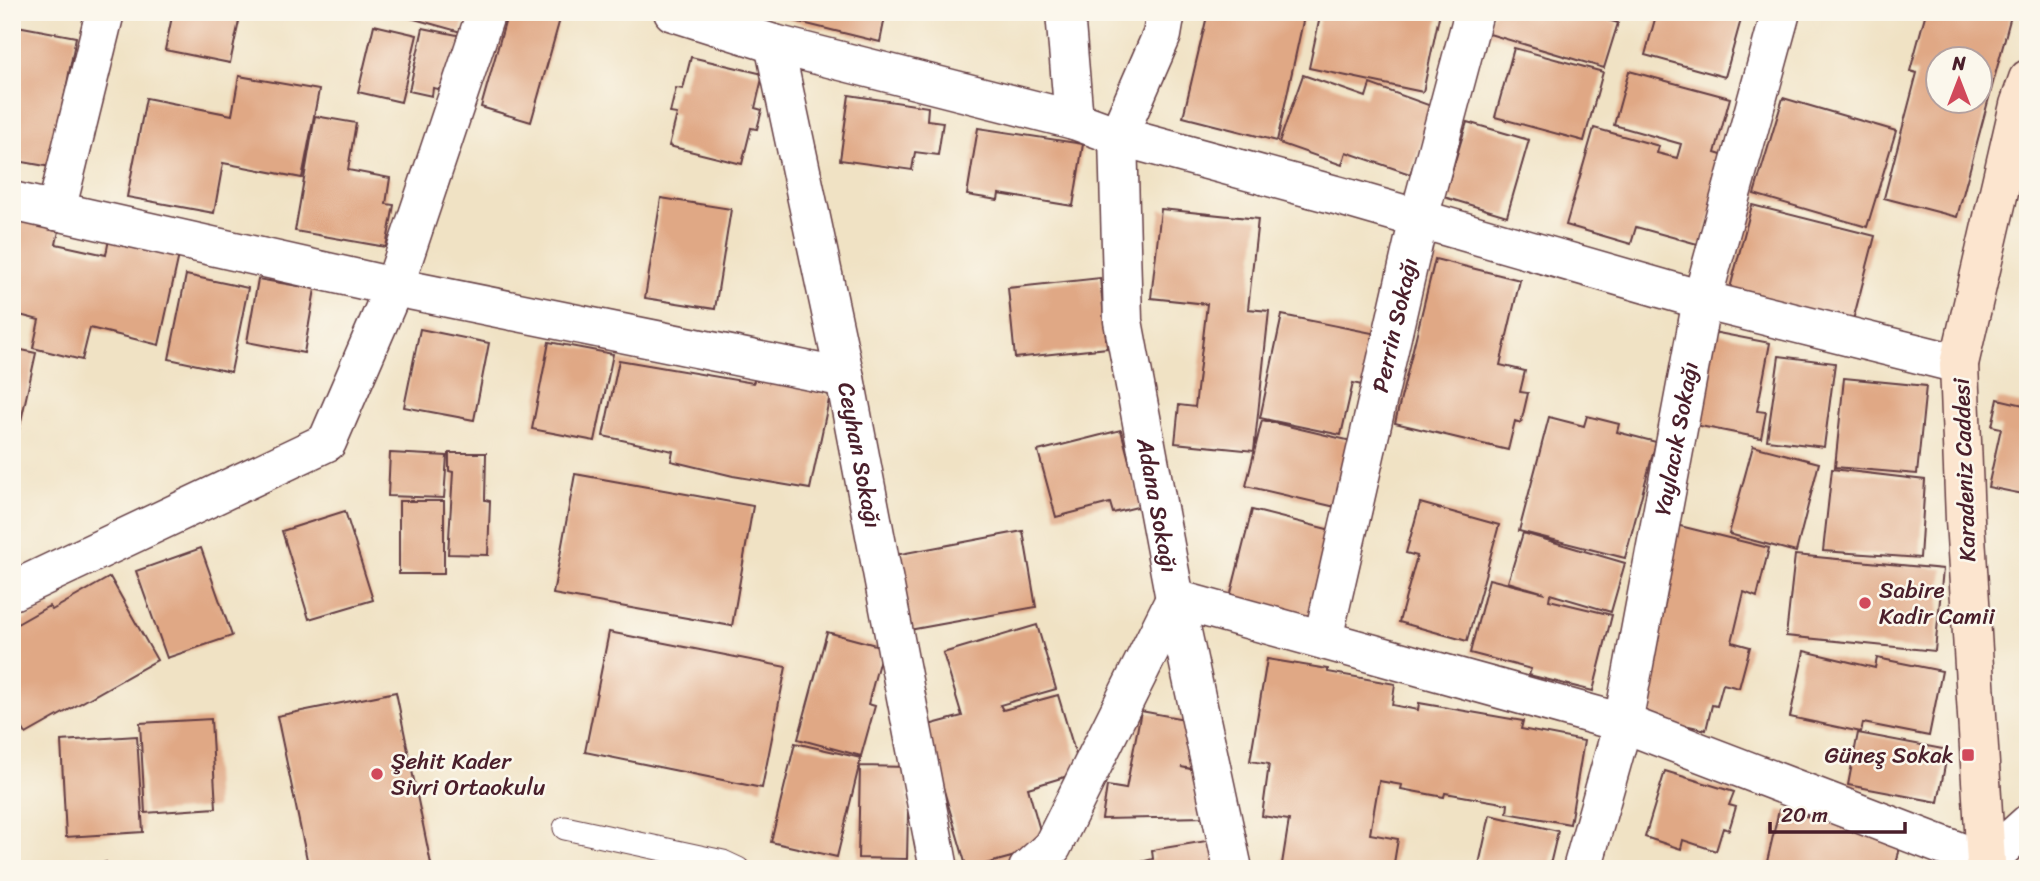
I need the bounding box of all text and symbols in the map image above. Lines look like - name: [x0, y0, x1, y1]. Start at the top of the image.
- north arrow: [1924, 46, 1994, 116]
- text: N: [1951, 47, 1966, 80]
- street label: Perrin Sokağı: [1360, 254, 1430, 397]
- street label: Yaylacık Sokağı: [1642, 358, 1711, 519]
- street label: Karadeniz Caddesi: [1941, 377, 1988, 562]
- street label: Ceyhan Sokağı: [825, 379, 893, 532]
- street label: Adana Sokağı: [1124, 434, 1190, 576]
- place label: Sabire Kadir Camii: [1879, 570, 1995, 637]
- marker: Sabire Kadir Camii: [1857, 595, 1873, 611]
- place label: Güneş Sokak: [1824, 735, 1954, 776]
- place label: Şehit Kader Sivri Ortaokulu: [391, 741, 545, 808]
- marker: Güneş Sokak: [1960, 747, 1976, 763]
- marker: Şehit Kader Sivri Ortaokulu: [369, 766, 385, 782]
- scale bar: [1770, 790, 1905, 834]
- text: 20 m: [1781, 796, 1828, 834]

